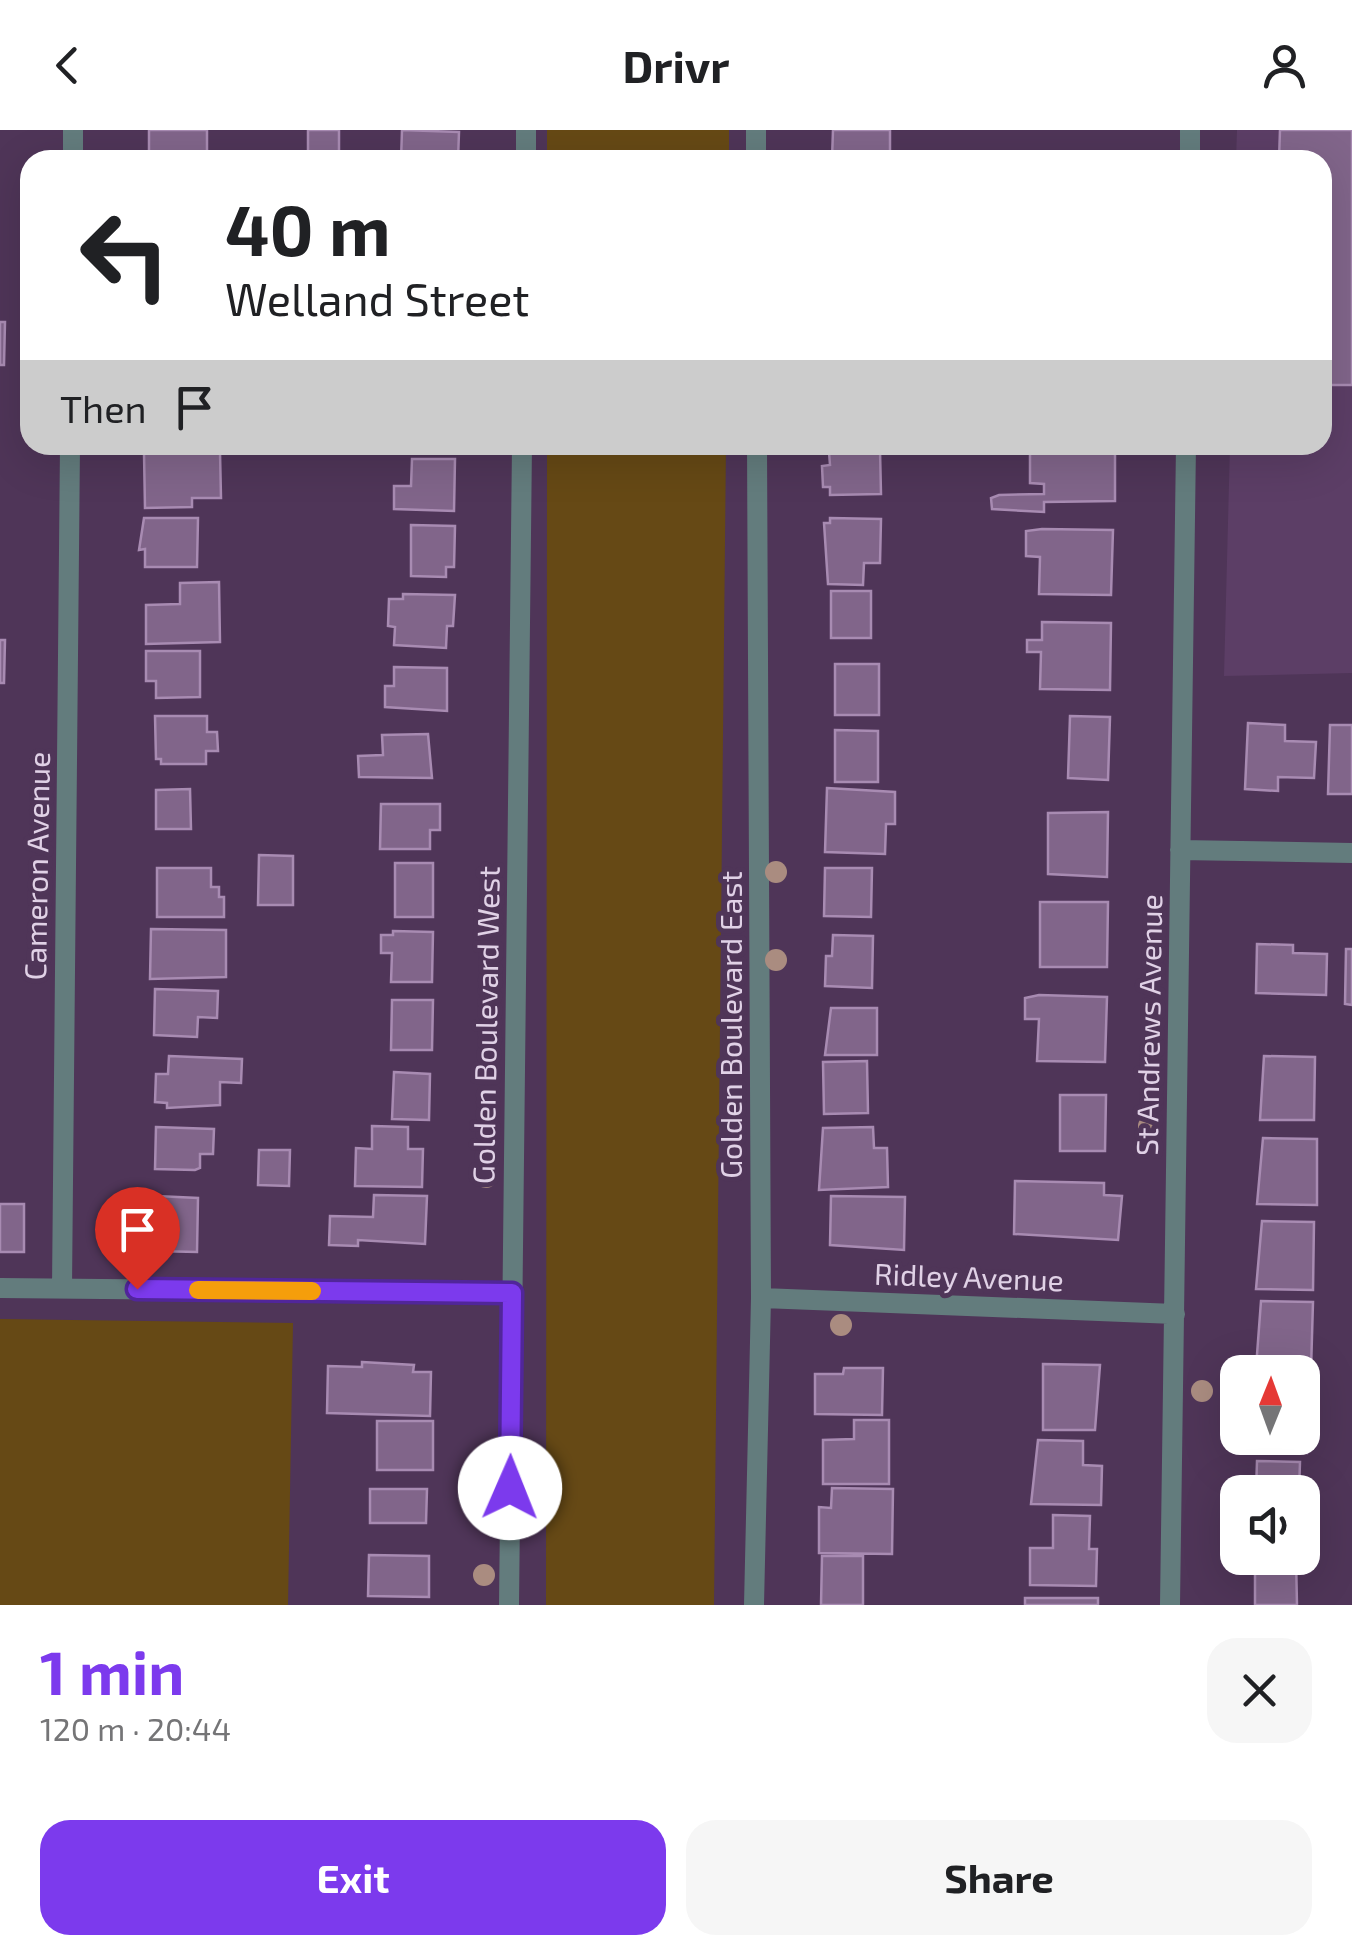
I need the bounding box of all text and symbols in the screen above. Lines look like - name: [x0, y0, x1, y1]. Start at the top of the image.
- icon: back: [40, 38, 95, 93]
- text: Drivr: [622, 38, 730, 92]
- icon: person: [1257, 38, 1312, 93]
- text: 40 m: [225, 186, 391, 270]
- icon: left: [60, 190, 190, 320]
- text: Welland Street: [225, 271, 529, 325]
- icon: arrive: [167, 380, 222, 435]
- text: Then: [60, 385, 147, 431]
- street label: Cameron Avenue: [16, 751, 56, 981]
- street label: Golden Boulevard West: [464, 866, 506, 1184]
- street label: Golden Boulevard East: [712, 871, 748, 1179]
- street label: St Andrews Avenue: [1128, 894, 1168, 1156]
- pin: [95, 1187, 180, 1290]
- icon: arrive: [110, 1202, 165, 1257]
- street label: Ridley Avenue: [874, 1255, 1064, 1297]
- north arrow: [1220, 1355, 1320, 1455]
- map controls: [1220, 1355, 1320, 1575]
- position arrow: [458, 1436, 562, 1540]
- button: sound: [1220, 1475, 1320, 1575]
- text: 1 min: [40, 1635, 184, 1707]
- button: close: [1207, 1638, 1312, 1743]
- text: 120 m · 20:44: [40, 1709, 231, 1747]
- button: Exit: [40, 1820, 666, 1935]
- button: Share: [686, 1820, 1312, 1935]

